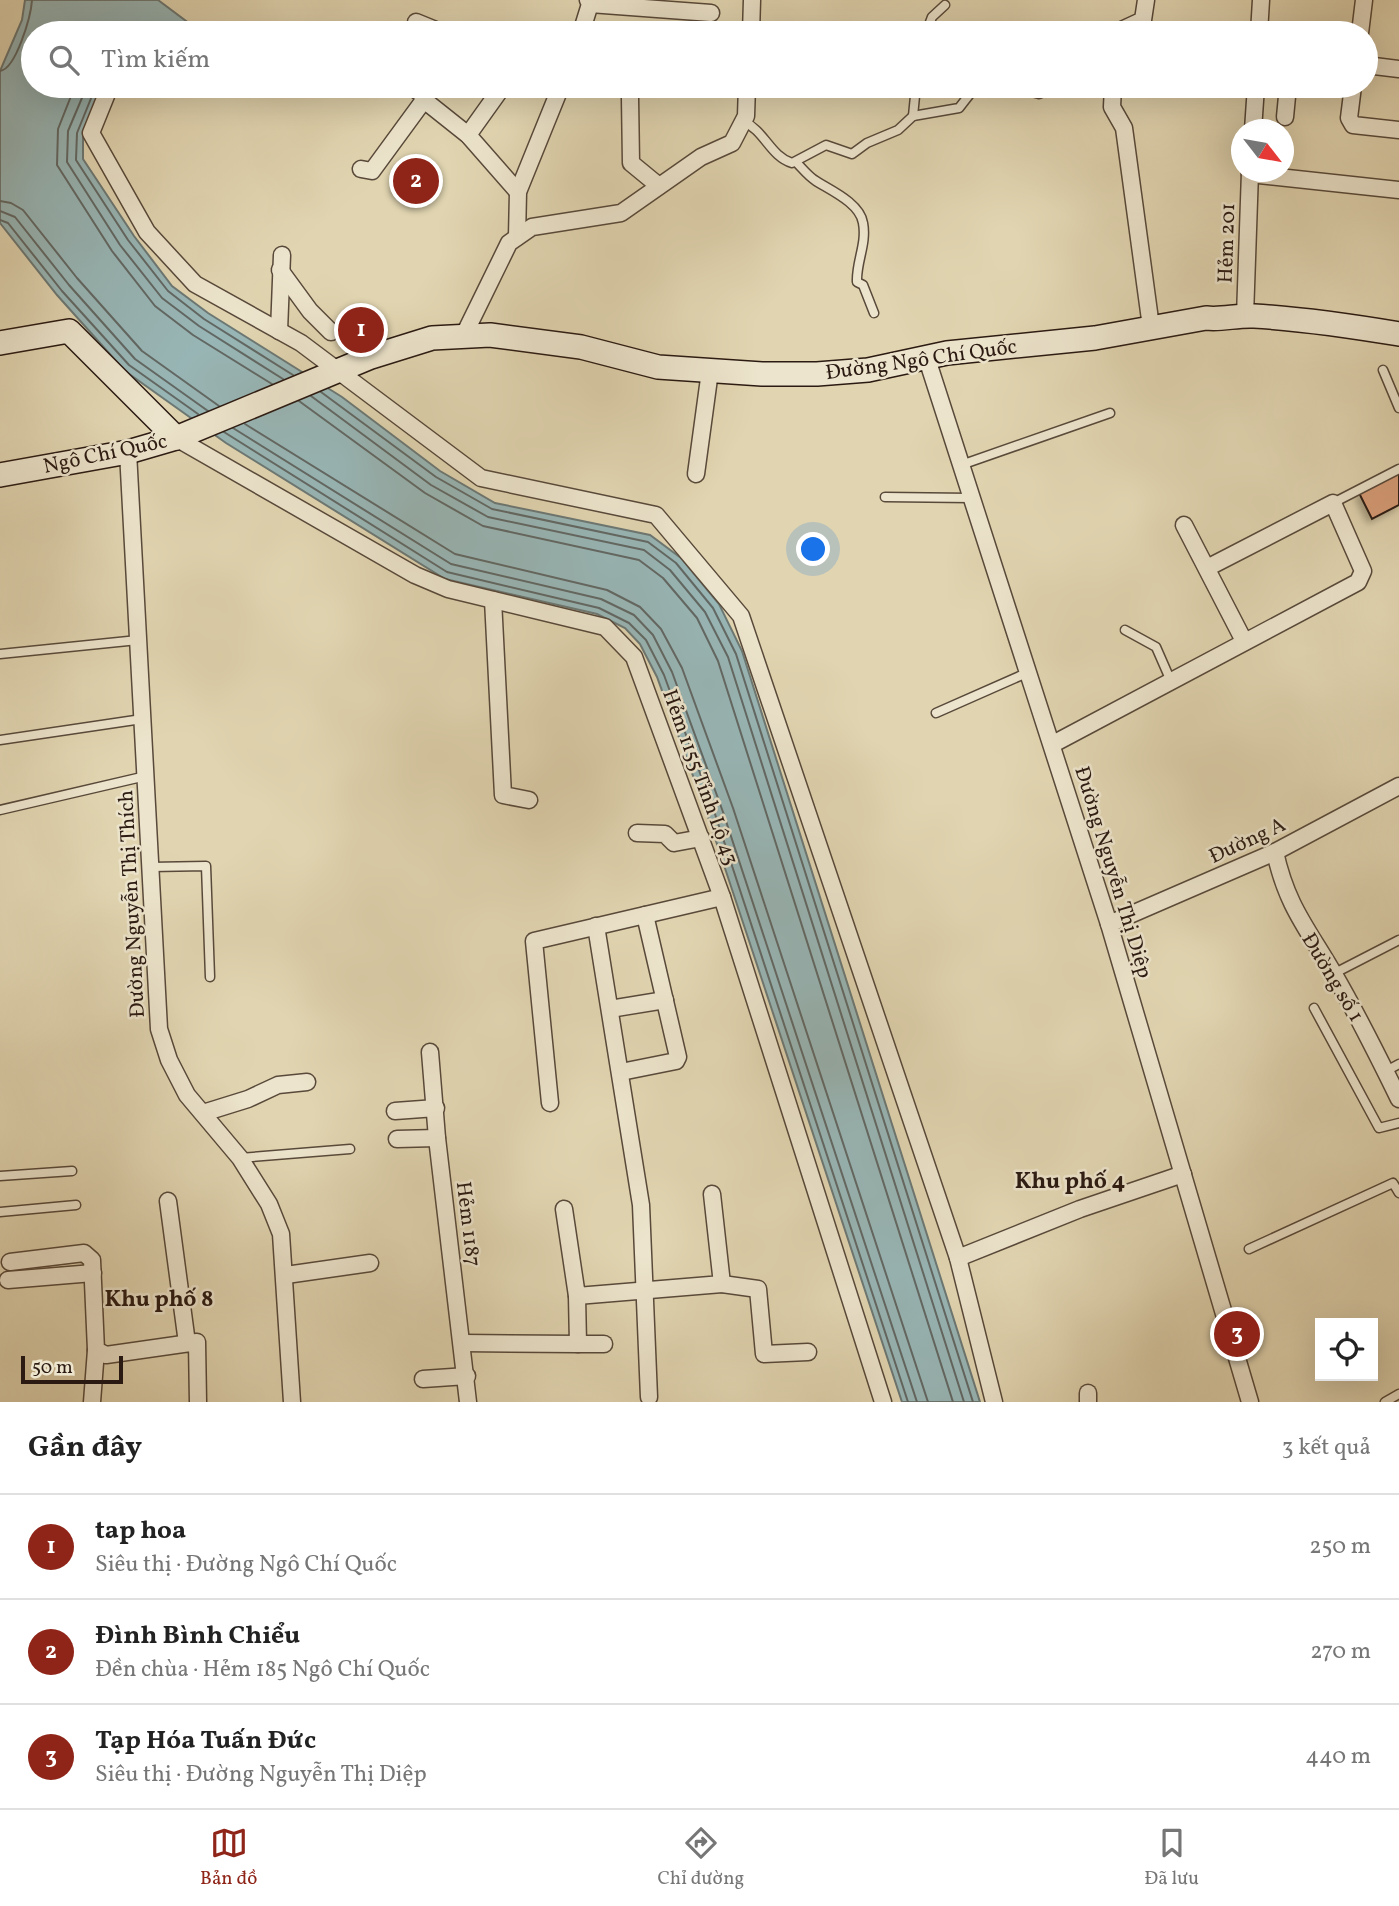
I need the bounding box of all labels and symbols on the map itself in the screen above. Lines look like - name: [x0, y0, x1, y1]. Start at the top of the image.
- north arrow: [1231, 119, 1294, 182]
- pin: 2: [393, 155, 439, 207]
- street label: Hẻm 201: [1212, 202, 1243, 284]
- pin: 1: [338, 304, 384, 356]
- street label: Đường Ngô Chí Quốc: [824, 333, 1019, 388]
- street label: Ngô Chí Quốc: [41, 427, 170, 482]
- your location: [796, 532, 830, 566]
- street label: Hẻm 1155 Tỉnh Lộ 43: [654, 686, 745, 870]
- street label: Đường Nguyễn Thị Diệp: [1067, 763, 1159, 982]
- street label: Đường Nguyễn Thị Thích: [112, 789, 153, 1019]
- street label: Đường A: [1205, 811, 1291, 872]
- street label: Đường số 1: [1294, 928, 1370, 1028]
- district label: Khu phố 4: [1015, 1166, 1125, 1198]
- street label: Hẻm 1187: [448, 1180, 487, 1268]
- district label: Khu phố 8: [104, 1284, 214, 1316]
- pin: 3: [1214, 1308, 1260, 1360]
- scale bar: [21, 1353, 122, 1385]

